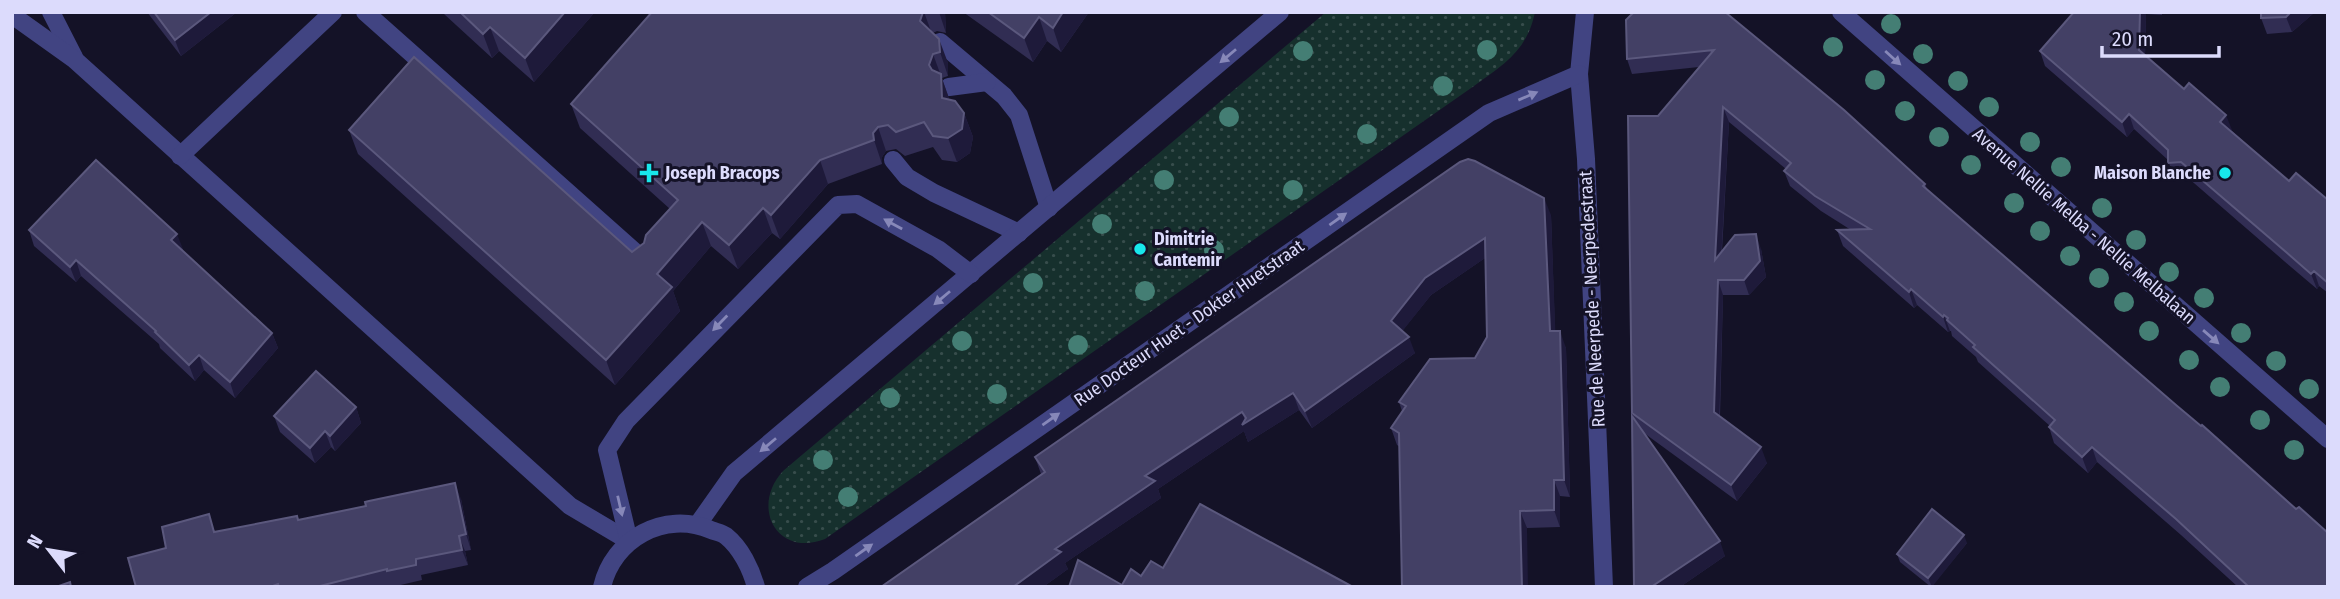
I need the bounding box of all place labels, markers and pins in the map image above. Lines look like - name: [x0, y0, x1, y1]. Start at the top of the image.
- place label: Joseph Bracops: [664, 162, 780, 184]
- place label: Maison Blanche: [2094, 162, 2211, 184]
- marker: Joseph Bracops: [639, 163, 659, 183]
- marker: Maison Blanche: [2217, 165, 2233, 181]
- place label: Dimitrie Cantemir: [1154, 228, 1222, 271]
- marker: Dimitrie Cantemir: [1132, 241, 1148, 257]

